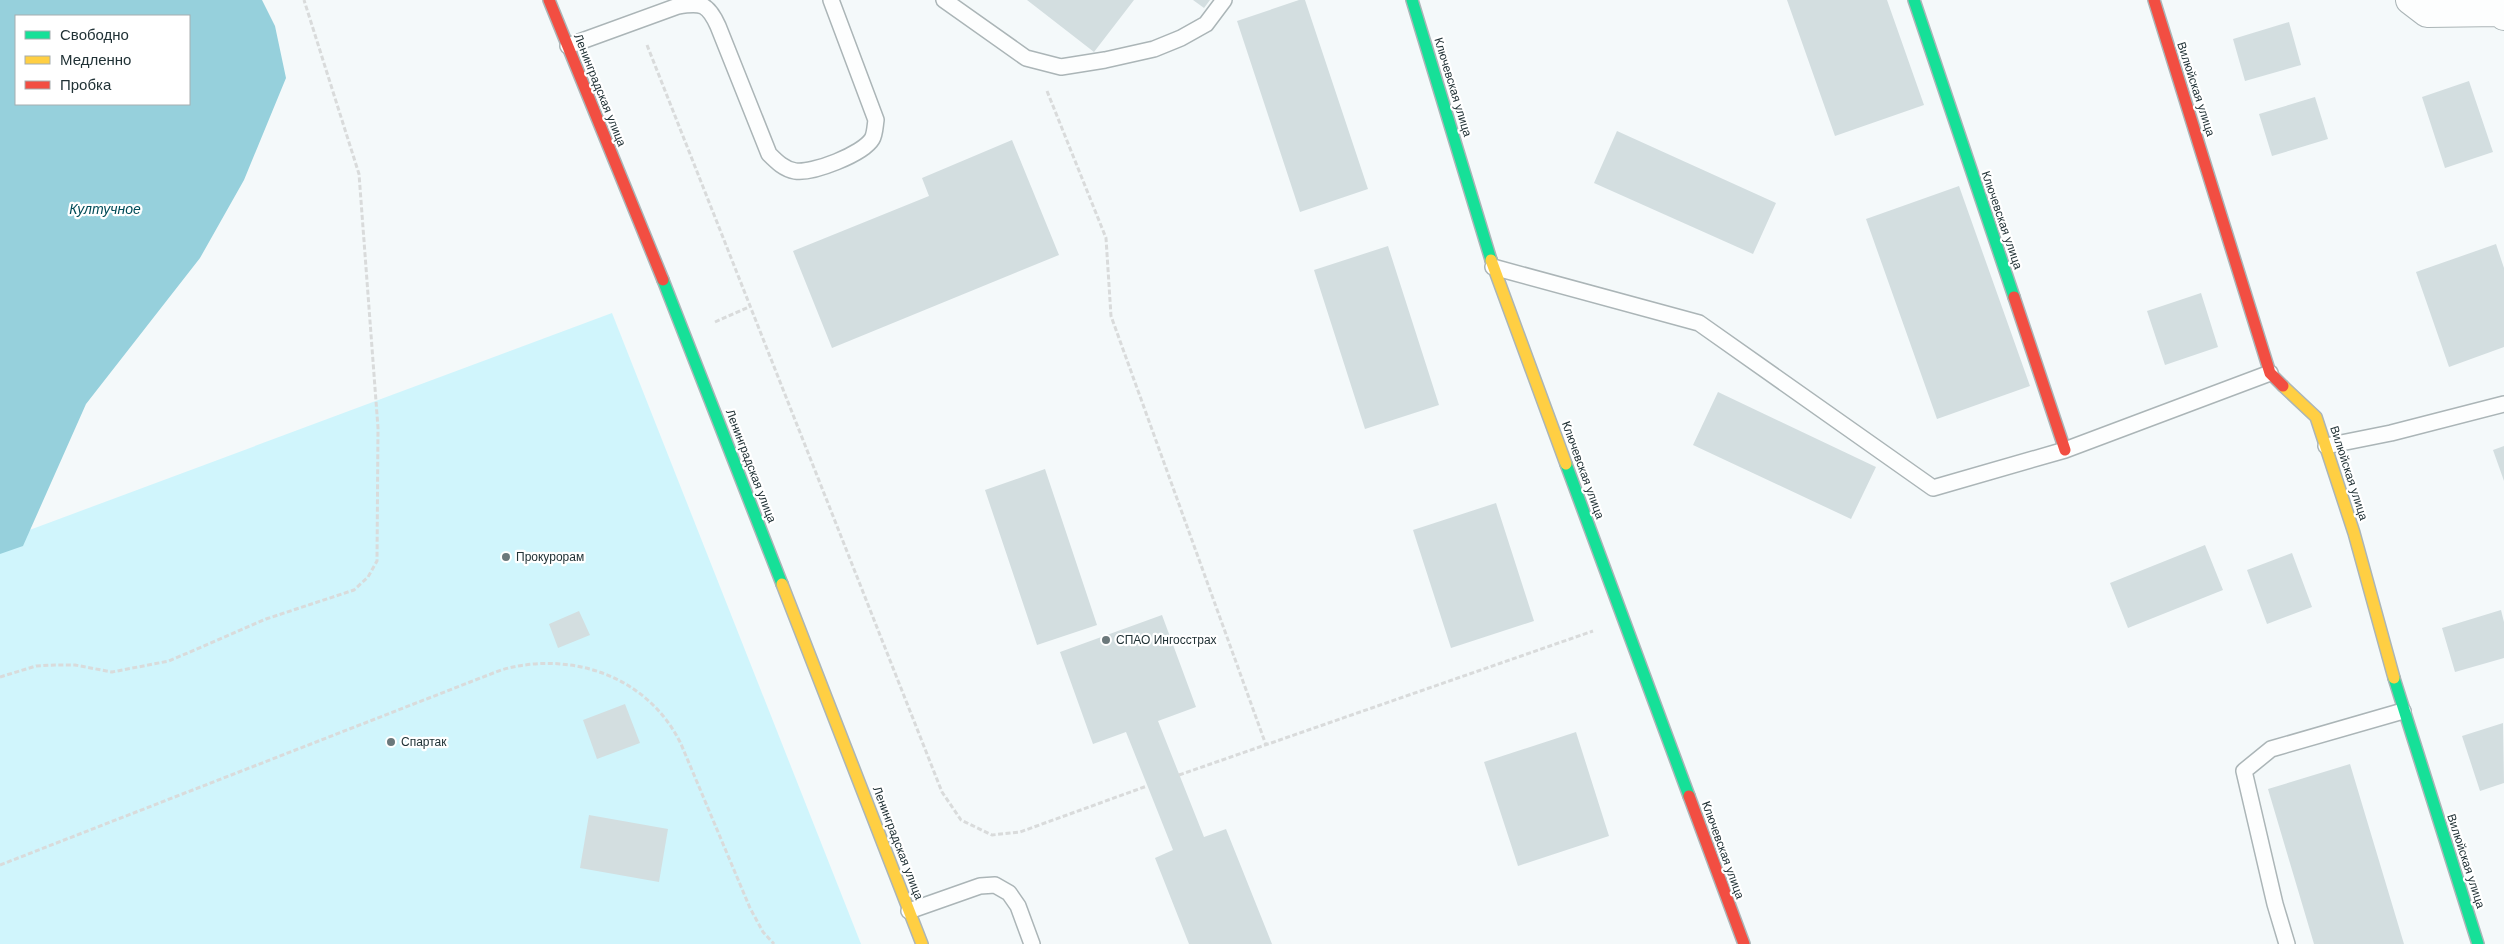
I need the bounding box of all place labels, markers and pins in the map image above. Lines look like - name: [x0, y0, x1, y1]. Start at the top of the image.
- place label: Прокурорам: [516, 550, 584, 564]
- marker: Прокурорам: [500, 551, 512, 563]
- place label: СПАО Ингосстрах: [1116, 633, 1217, 647]
- marker: СПАО Ингосстрах: [1100, 634, 1112, 646]
- place label: Спартак: [401, 735, 447, 749]
- marker: Спартак: [385, 736, 397, 748]

